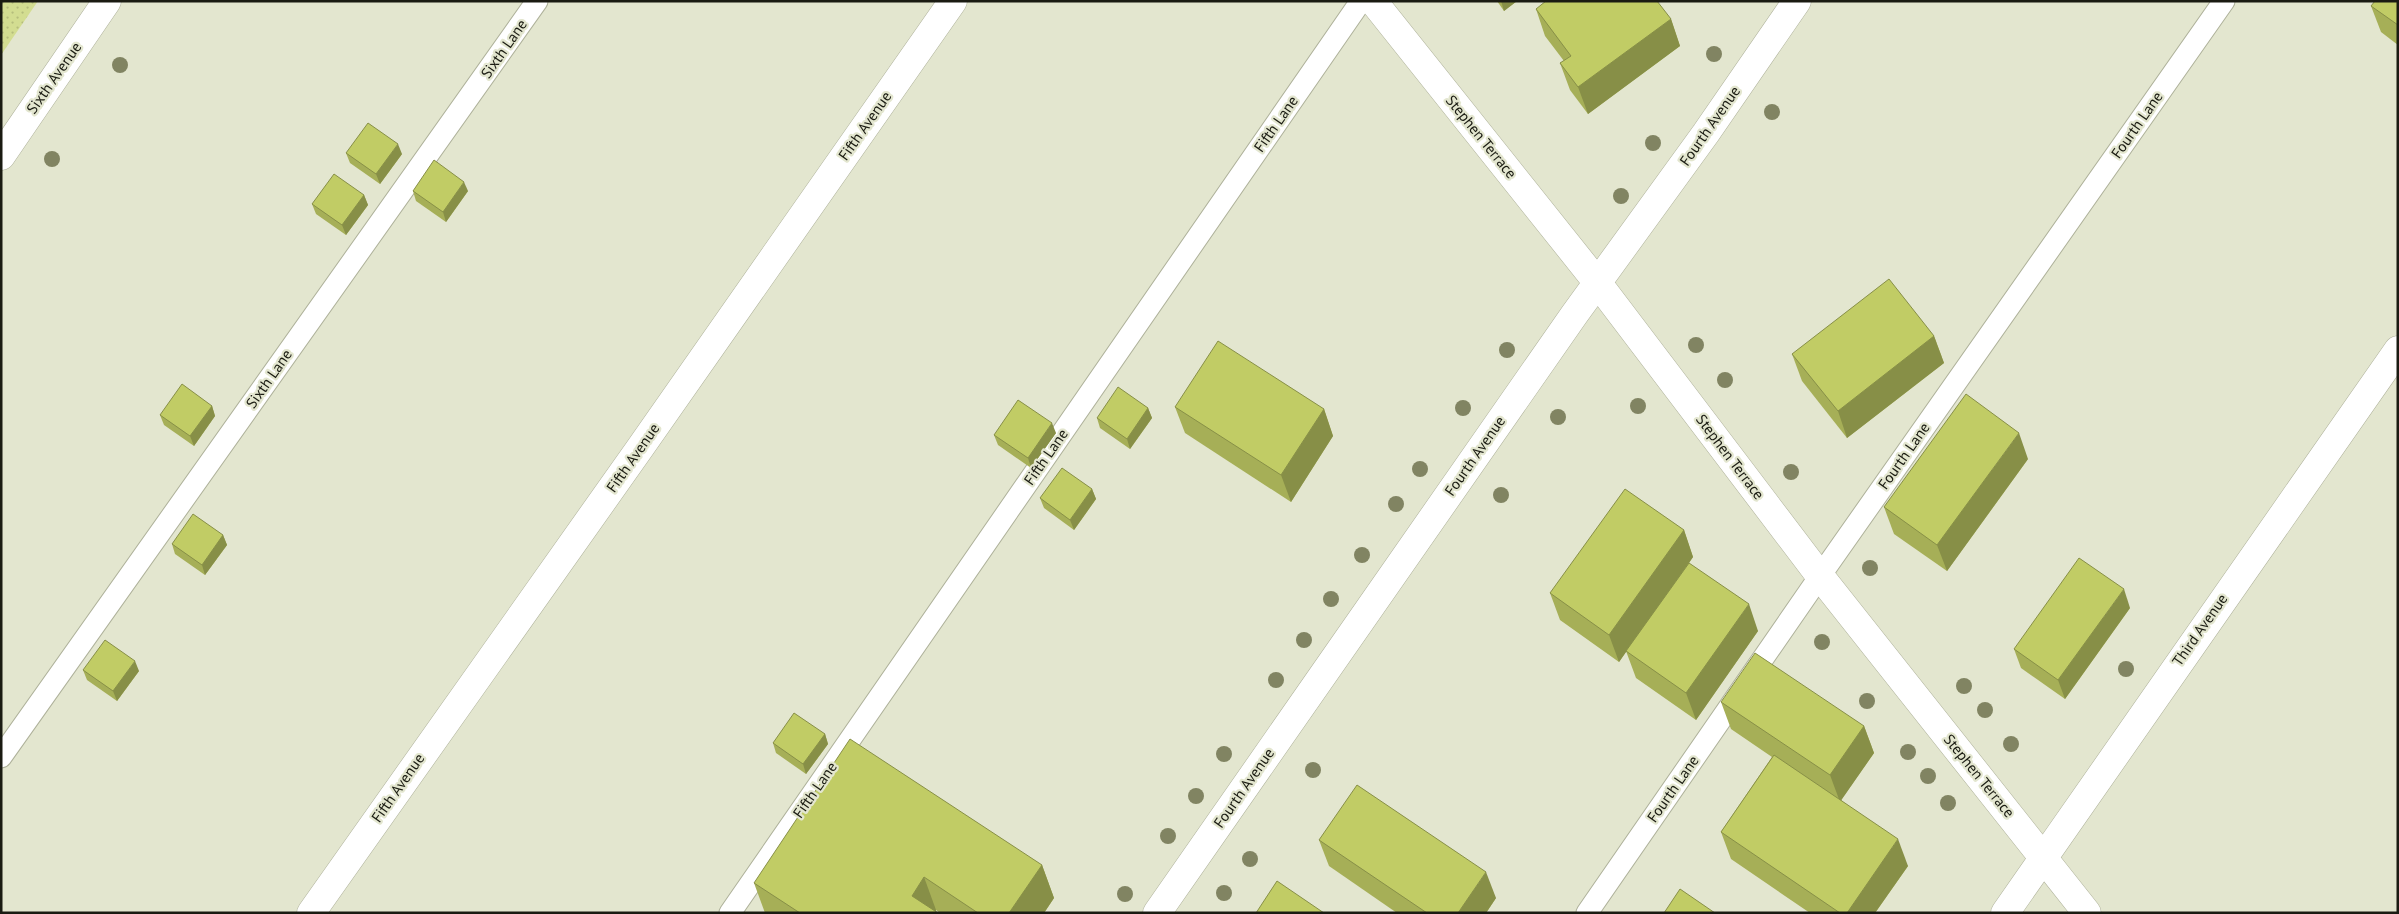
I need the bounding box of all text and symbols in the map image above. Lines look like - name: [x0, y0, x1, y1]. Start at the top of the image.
- street label: Sixth Lane: [476, 16, 531, 82]
- street label: Sixth Avenue: [22, 38, 85, 117]
- street label: Fourth Avenue: [1675, 82, 1744, 169]
- street label: Fifth Avenue: [834, 88, 895, 164]
- street label: Fourth Lane: [2107, 88, 2167, 162]
- street label: Stephen Terrace: [1442, 91, 1521, 182]
- street label: Fifth Lane: [1249, 92, 1302, 156]
- street label: Sixth Lane: [241, 346, 296, 412]
- street label: Stephen Terrace: [1692, 410, 1769, 503]
- street label: Fourth Avenue: [1440, 412, 1509, 499]
- street label: Fourth Lane: [1874, 419, 1934, 493]
- street label: Fifth Avenue: [602, 420, 663, 496]
- street label: Fifth Lane: [1019, 425, 1072, 489]
- street label: Third Avenue: [2168, 590, 2231, 670]
- street label: Stephen Terrace: [1940, 730, 2019, 821]
- street label: Fourth Avenue: [1209, 744, 1278, 831]
- street label: Fifth Avenue: [367, 750, 428, 826]
- street label: Fourth Lane: [1643, 752, 1703, 826]
- street label: Fifth Lane: [788, 758, 841, 822]

